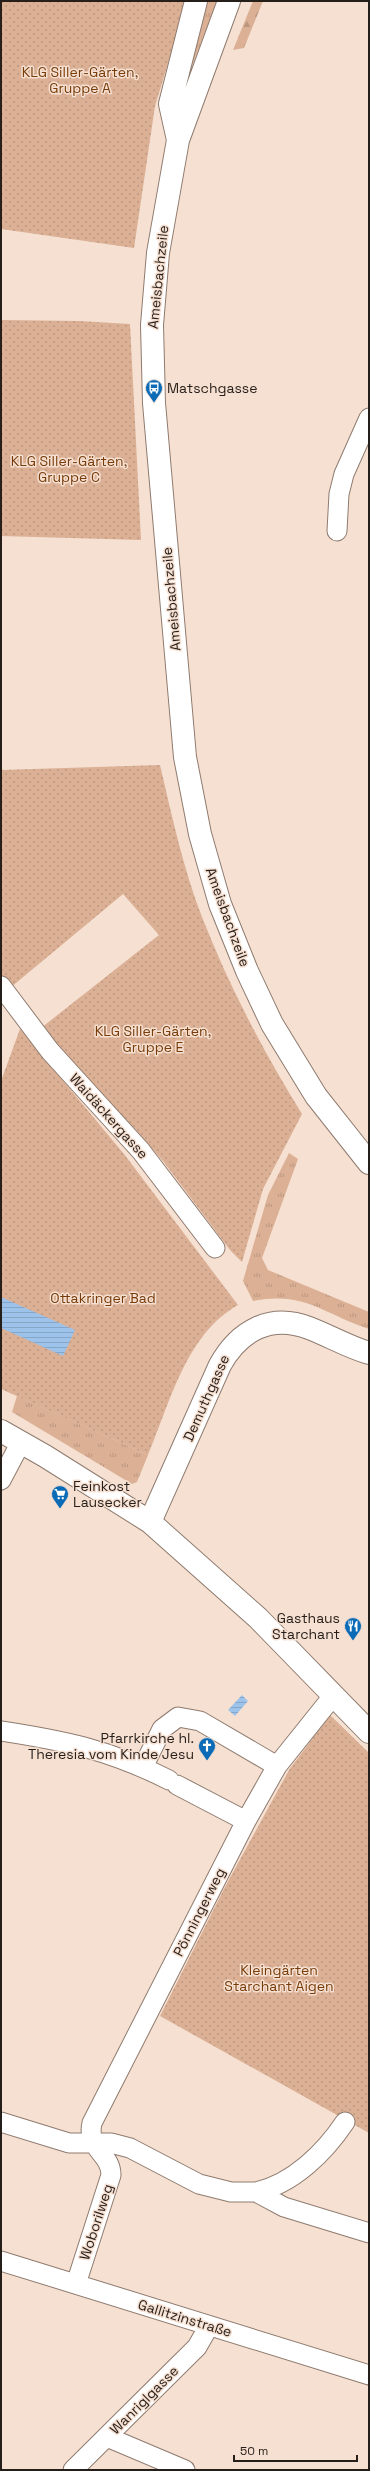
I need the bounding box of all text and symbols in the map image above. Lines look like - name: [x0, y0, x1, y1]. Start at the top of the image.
- park label: KLG Siller-Gärten, Gruppe A: [22, 63, 138, 97]
- street label: Ameisbachzeile: [144, 224, 172, 330]
- bus stop icon: Matschgasse: [144, 378, 164, 403]
- place label: Matschgasse: [167, 379, 258, 397]
- park label: KLG Siller-Gärten, Gruppe C: [11, 452, 127, 486]
- street label: Ameisbachzeile: [157, 546, 185, 652]
- street label: Ameisbachzeile: [202, 865, 254, 969]
- park label: KLG Siller-Gärten, Gruppe E: [95, 1022, 211, 1056]
- street label: Waidäckergasse: [66, 1069, 152, 1163]
- park label: Ottakringer Bad: [50, 1289, 156, 1307]
- street label: Demuthgasse: [179, 1352, 233, 1444]
- place label: Feinkost Lausecker: [73, 1477, 142, 1511]
- supermarket icon: Feinkost Lausecker: [50, 1484, 70, 1509]
- place label: Gasthaus Starchant: [272, 1609, 340, 1643]
- restaurant icon: Gasthaus Starchant: [343, 1616, 363, 1641]
- place label: Pfarrkirche hl. Theresia vom Kinde Jesu: [28, 1729, 194, 1763]
- church icon: Pfarrkirche hl. Theresia vom Kinde Jesu: [197, 1736, 217, 1761]
- street label: Pönningerweg: [169, 1865, 229, 1959]
- park label: Kleingärten Starchant Aigen: [224, 1961, 334, 1995]
- street label: Woborilweg: [75, 2182, 117, 2262]
- street label: Gallitzinstraße: [136, 2295, 234, 2341]
- street label: Wanriglgasse: [106, 2362, 182, 2438]
- scale bar: [234, 2437, 357, 2463]
- text: 50 m: [240, 2443, 268, 2459]

